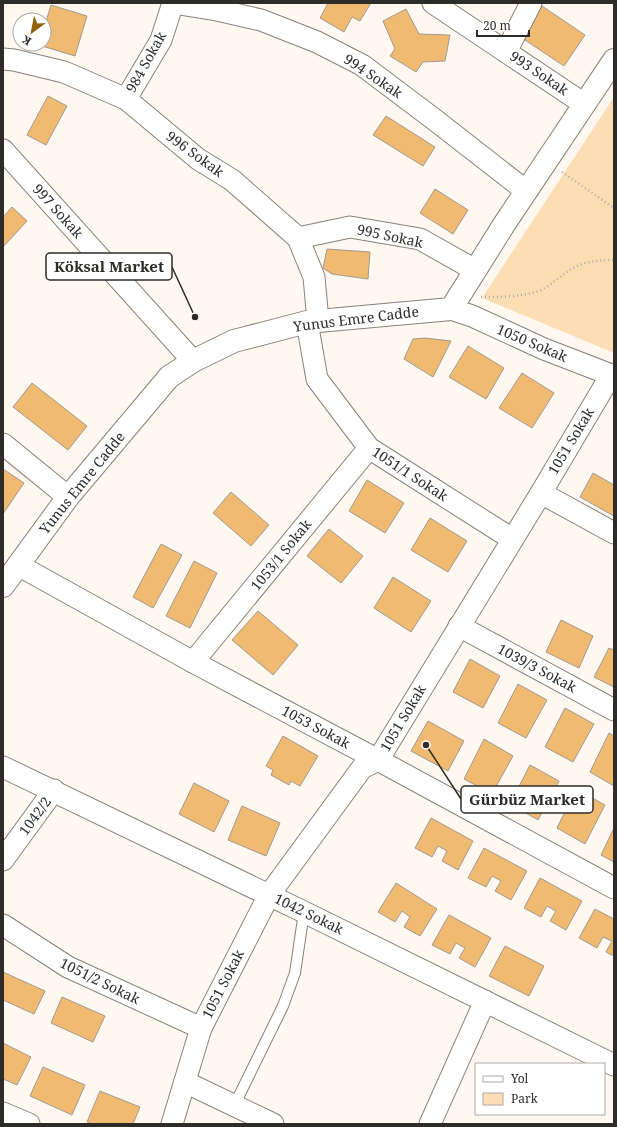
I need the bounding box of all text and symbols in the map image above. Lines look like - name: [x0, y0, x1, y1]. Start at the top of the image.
- north arrow: [12, 12, 52, 52]
- scale bar: [477, 12, 529, 38]
- text: 20 m: [483, 17, 511, 34]
- street label: 984 Sokak: [121, 27, 171, 96]
- text: K: [18, 32, 34, 49]
- street label: 993 Sokak: [506, 46, 573, 100]
- street label: 994 Sokak: [340, 49, 407, 103]
- street label: 996 Sokak: [163, 126, 229, 181]
- street label: 997 Sokak: [29, 179, 88, 243]
- street label: 995 Sokak: [355, 219, 426, 252]
- callout: Köksal Market: [46, 253, 172, 280]
- text: Köksal Market: [54, 256, 164, 276]
- street label: Yunus Emre Cadde: [291, 301, 420, 336]
- street label: 1050 Sokak: [494, 319, 571, 366]
- street label: 1051 Sokak: [543, 403, 598, 478]
- street label: Yunus Emre Cadde: [34, 428, 129, 539]
- street label: 1051/1 Sokak: [369, 442, 453, 506]
- street label: 1053/1 Sokak: [246, 514, 316, 594]
- street label: 1039/3 Sokak: [494, 639, 581, 697]
- street label: 1051 Sokak: [375, 680, 430, 755]
- street label: 1053 Sokak: [279, 701, 354, 753]
- callout: Gürbüz Market: [461, 786, 593, 813]
- text: Gürbüz Market: [469, 789, 585, 809]
- street label: 1042/2: [14, 793, 55, 839]
- street label: 1042 Sokak: [271, 889, 348, 939]
- street label: 1051 Sokak: [197, 945, 248, 1021]
- street label: 1051/2 Sokak: [57, 953, 144, 1008]
- legend: [475, 1063, 605, 1115]
- text: Yol: [510, 1070, 529, 1087]
- text: Park: [511, 1090, 539, 1107]

